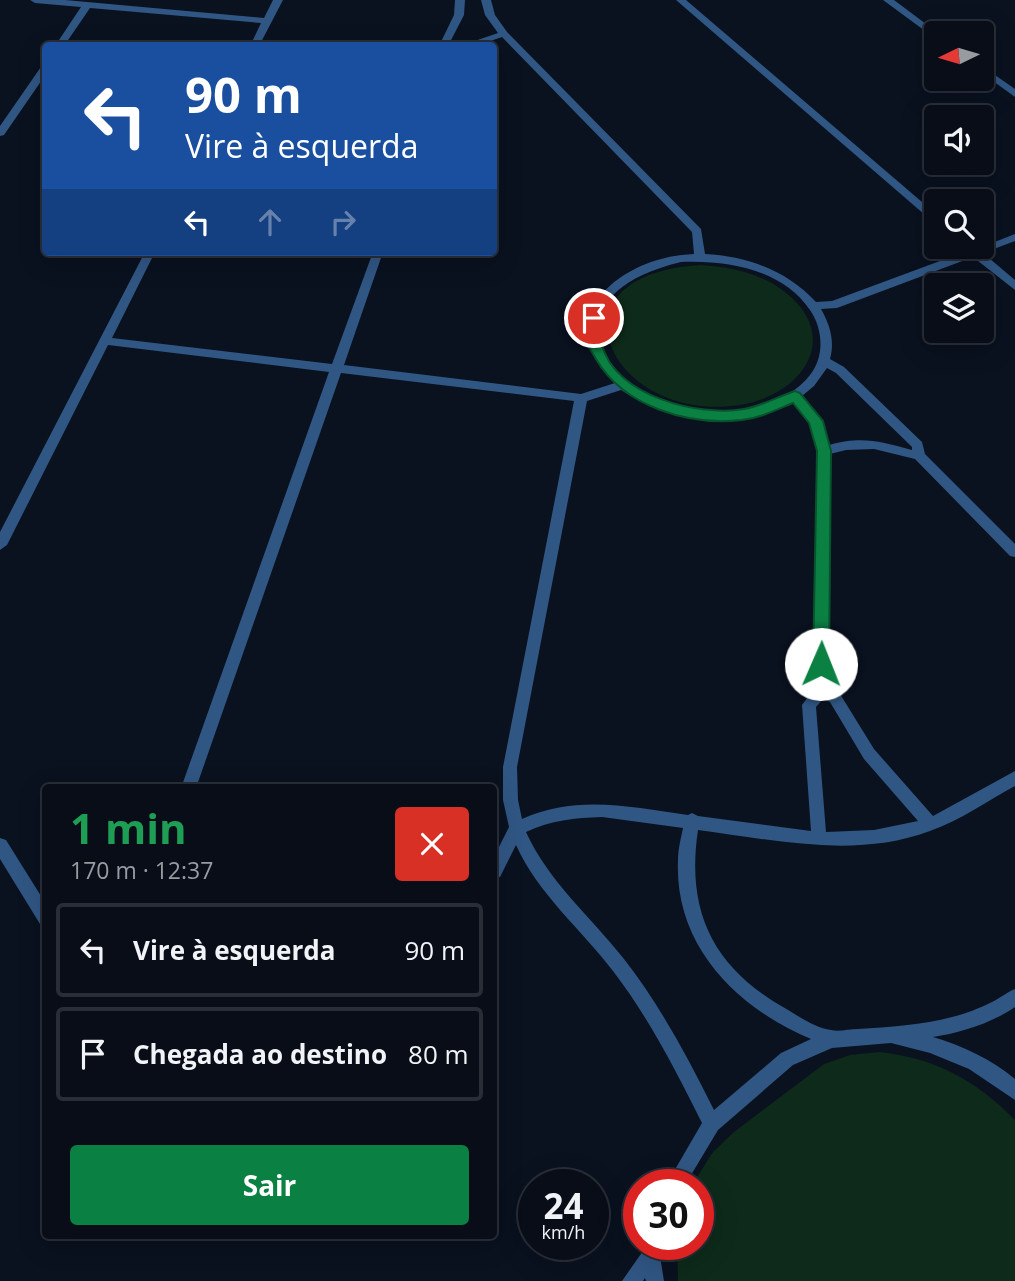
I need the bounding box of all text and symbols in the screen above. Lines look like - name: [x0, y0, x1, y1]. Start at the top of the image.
- north arrow: [924, 21, 994, 91]
- map controls: [924, 21, 994, 343]
- text: 90 m: [185, 61, 302, 127]
- icon: left: [70, 70, 161, 161]
- button: sound: [924, 105, 994, 175]
- text: Vire à esquerda: [185, 124, 418, 167]
- button: search: [924, 189, 994, 259]
- icon: left: [178, 203, 216, 241]
- icon: ahead: [251, 203, 289, 241]
- icon: right: [324, 203, 362, 241]
- button: layers: [924, 273, 994, 343]
- pin: [564, 288, 624, 348]
- icon: arrive: [575, 299, 613, 337]
- position arrow: [784, 627, 858, 701]
- text: 1 min: [70, 799, 187, 856]
- button: close: [395, 807, 469, 881]
- text: 170 m · 12:37: [70, 854, 213, 886]
- icon: left: [74, 931, 112, 969]
- text: Vire à esquerda: [133, 932, 335, 968]
- text: 90 m: [404, 932, 465, 968]
- icon: arrive: [74, 1035, 112, 1073]
- text: Chegada ao destino: [133, 1036, 387, 1072]
- text: 80 m: [408, 1036, 469, 1072]
- button: Sair: [70, 1145, 469, 1225]
- speed limit sign: 30: [623, 1169, 714, 1260]
- text: 24: [543, 1182, 584, 1229]
- text: km/h: [542, 1220, 585, 1244]

